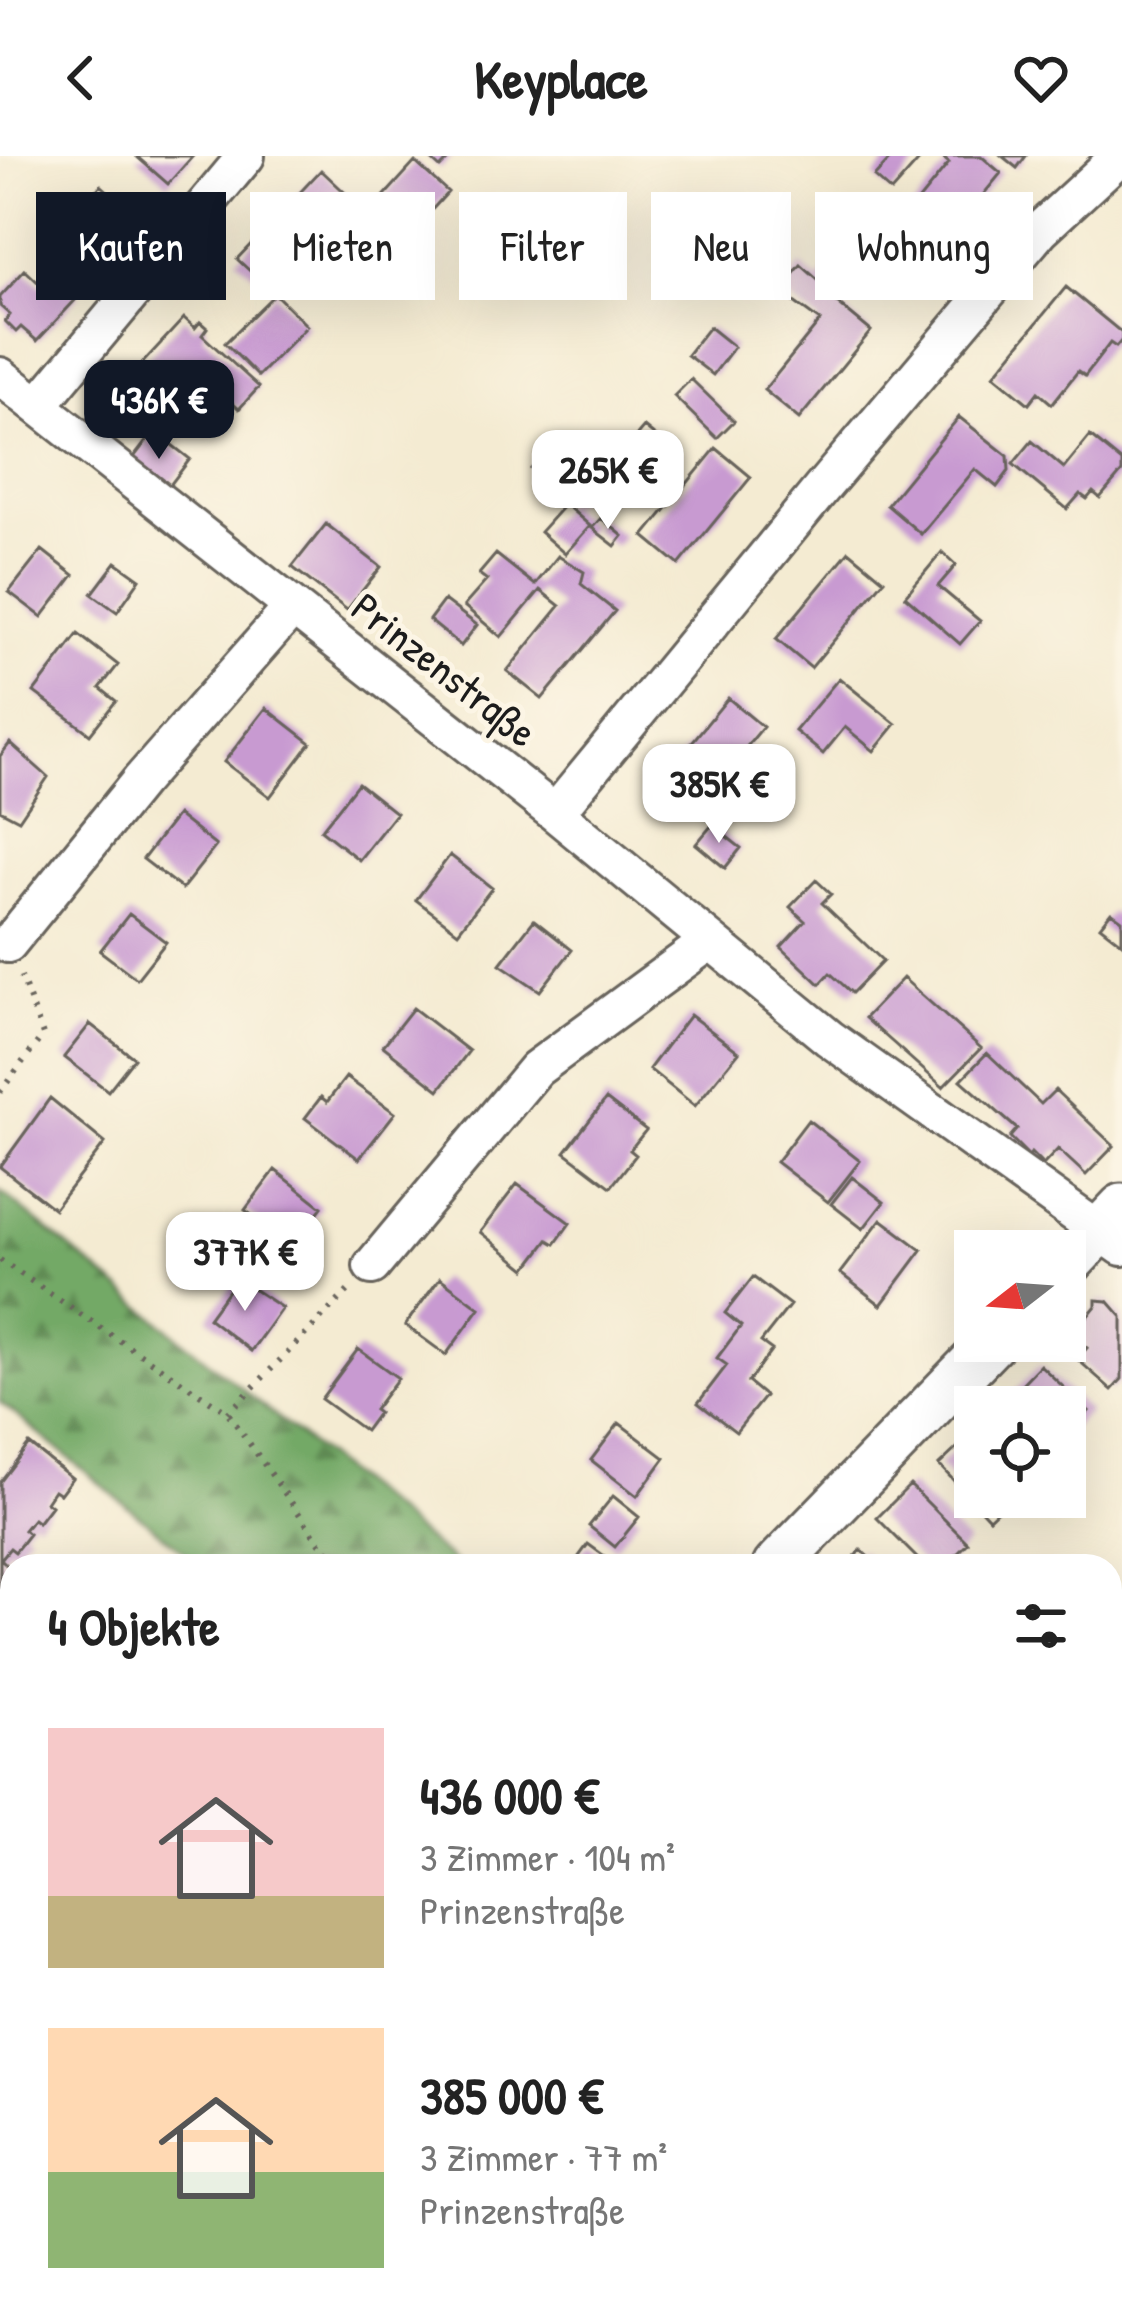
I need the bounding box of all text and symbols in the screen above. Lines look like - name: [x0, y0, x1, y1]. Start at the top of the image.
- text: Keyplace: [474, 42, 648, 115]
- icon: back: [48, 45, 114, 111]
- icon: heart: [1008, 45, 1074, 111]
- chip: Kaufen: [36, 192, 226, 300]
- chip: Mieten: [250, 192, 435, 300]
- chip: Filter: [459, 192, 627, 300]
- chip: Neu: [651, 192, 791, 300]
- chip: Wohnung: [815, 192, 1033, 300]
- pin: 436K €: [61, 360, 257, 462]
- text: 436K €: [111, 372, 207, 425]
- pin: 265K €: [510, 430, 706, 532]
- text: 265K €: [559, 442, 657, 495]
- street label: Prinzenstraße: [341, 579, 549, 759]
- pin: 385K €: [621, 744, 817, 846]
- text: 385K €: [670, 756, 768, 809]
- pin: 377K €: [147, 1212, 343, 1314]
- text: 377K €: [193, 1224, 297, 1277]
- north arrow: [954, 1230, 1086, 1362]
- map controls: [954, 1230, 1086, 1518]
- button: locate: [954, 1386, 1086, 1518]
- text: 4 Objekte: [48, 1592, 220, 1661]
- icon: filters: [1008, 1593, 1074, 1659]
- text: 436 000 €: [420, 1761, 599, 1830]
- icon: home: [144, 1776, 288, 1920]
- text: 3 Zimmer · 104 m²: [420, 1830, 675, 1883]
- text: Prinzenstraße: [420, 1883, 625, 1936]
- text: 385 000 €: [420, 2061, 603, 2130]
- icon: home: [144, 2076, 288, 2220]
- text: 3 Zimmer · 77 m²: [420, 2130, 667, 2183]
- text: Prinzenstraße: [420, 2183, 625, 2236]

